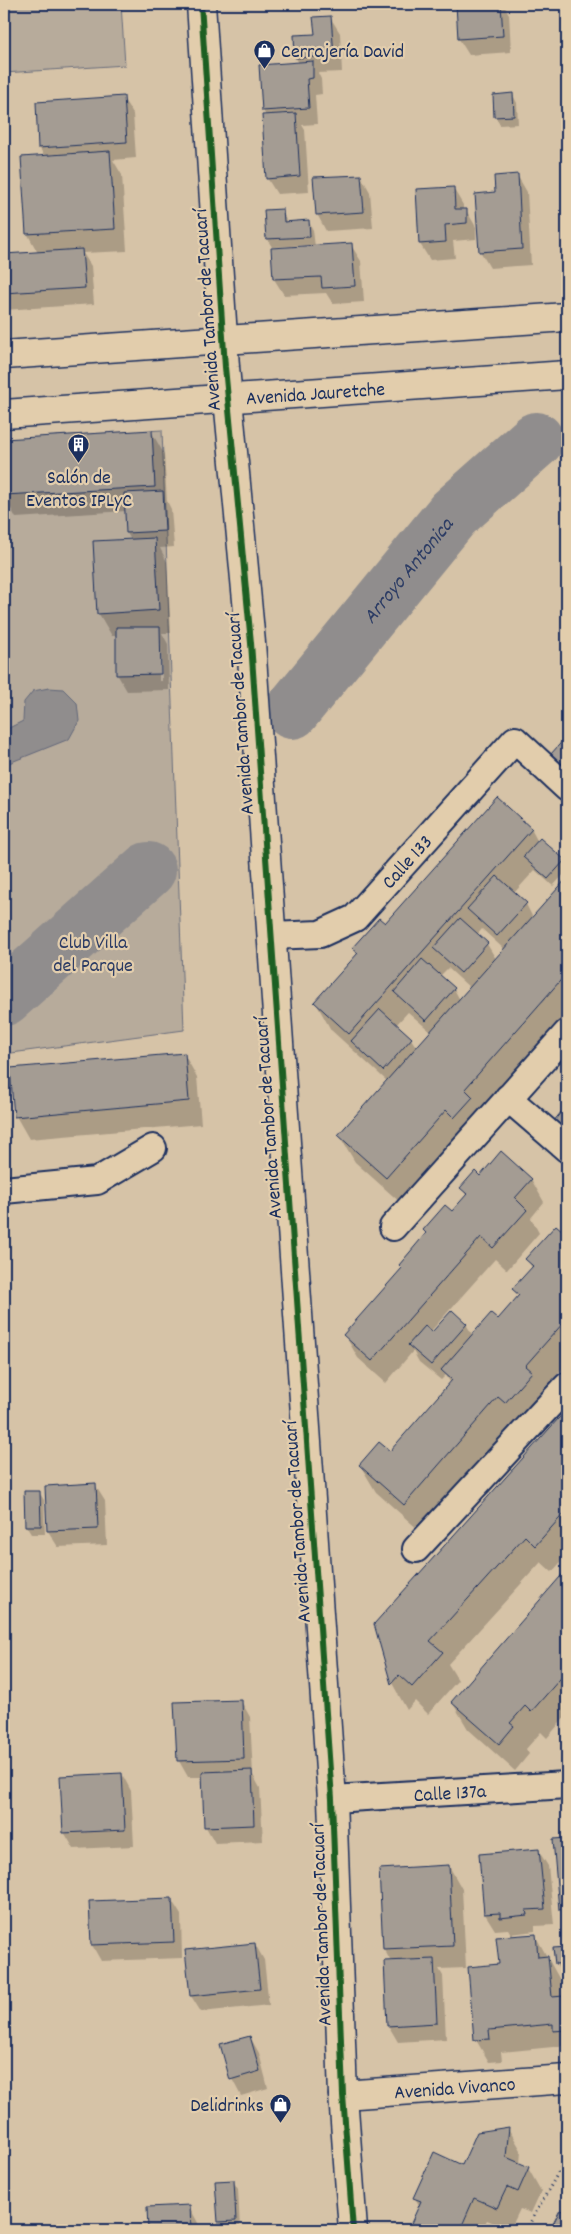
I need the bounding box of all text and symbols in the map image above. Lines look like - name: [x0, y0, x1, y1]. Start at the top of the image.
- shop icon: Cerrajería David: [253, 38, 277, 69]
- place label: Cerrajería David: [281, 39, 404, 67]
- street label: Avenida Tambor de Tacuarí: [188, 207, 230, 412]
- street label: Avenida Jauretche: [245, 377, 386, 414]
- building icon: Salón de Eventos IPLyC: [67, 432, 91, 463]
- place label: Salón de Eventos IPLyC: [26, 465, 132, 516]
- water label: Arroyo Antonica: [357, 512, 463, 632]
- street label: Avenida Tambor de Tacuarí: [221, 611, 263, 816]
- street label: Calle 133: [376, 830, 440, 896]
- park label: Club Villa del Parque: [53, 930, 133, 981]
- street label: Avenida Tambor de Tacuarí: [249, 1015, 291, 1220]
- street label: Avenida Tambor de Tacuarí: [278, 1419, 320, 1624]
- street label: Calle 137a: [413, 1779, 488, 1811]
- street label: Avenida Tambor de Tacuarí: [305, 1822, 341, 2026]
- street label: Avenida Vivanco: [393, 2072, 517, 2108]
- shop icon: Delidrinks: [268, 2092, 292, 2123]
- place label: Delidrinks: [190, 2093, 264, 2121]

